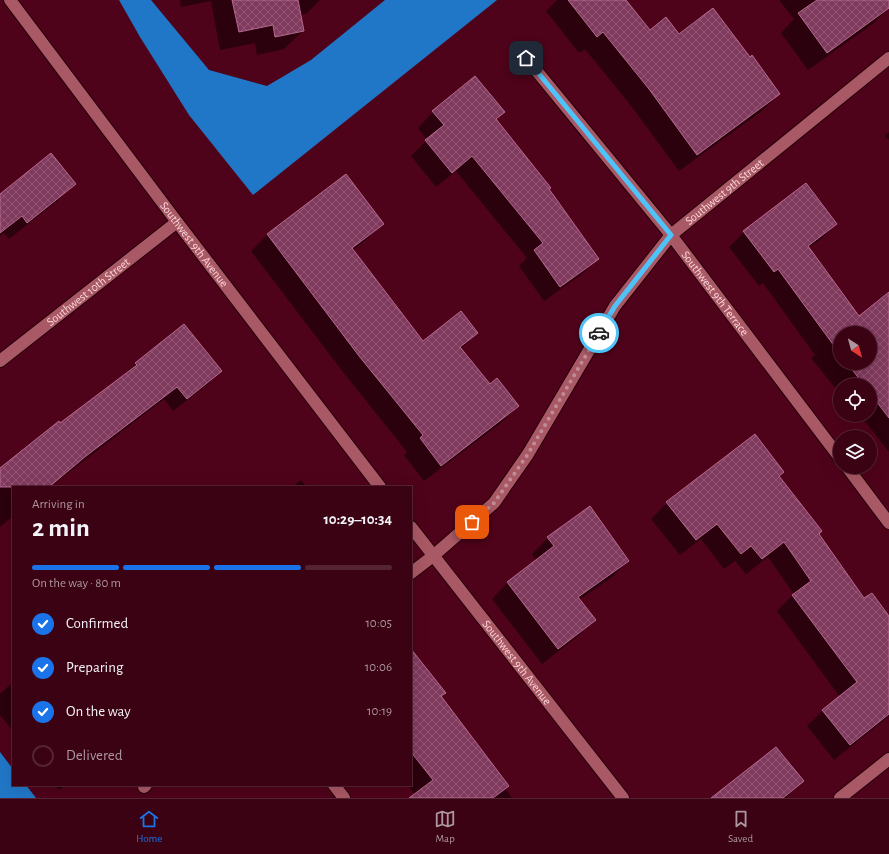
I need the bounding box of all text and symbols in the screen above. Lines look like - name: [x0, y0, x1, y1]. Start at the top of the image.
- pin: [509, 41, 543, 75]
- icon: home: [515, 47, 537, 69]
- street label: Southwest 9th Street: [683, 156, 766, 227]
- street label: Southwest 9th Avenue: [158, 199, 230, 289]
- street label: Southwest 9th Terrace: [679, 249, 751, 338]
- street label: Southwest 10th Street: [44, 256, 132, 328]
- courier: [579, 313, 619, 353]
- icon: car: [588, 322, 610, 344]
- north arrow: [833, 326, 877, 370]
- map controls: [833, 326, 877, 474]
- button: locate: [833, 378, 877, 422]
- button: layers: [833, 430, 877, 474]
- text: Arriving in: [32, 498, 85, 511]
- pin: [455, 505, 489, 539]
- icon: bag: [461, 511, 483, 533]
- text: 10:29–10:34: [323, 512, 392, 527]
- text: 2 min: [32, 515, 90, 541]
- text: On the way · 80 m: [32, 577, 121, 590]
- icon: check: [32, 613, 54, 635]
- text: Confirmed: [66, 616, 128, 631]
- text: 10:05: [365, 617, 392, 630]
- street label: Southwest 9th Avenue: [480, 618, 554, 707]
- icon: check: [32, 657, 54, 679]
- text: Preparing: [66, 660, 123, 675]
- text: 10:06: [365, 661, 392, 674]
- icon: check: [32, 701, 54, 723]
- text: On the way: [66, 704, 131, 719]
- text: 10:19: [367, 705, 392, 718]
- text: Delivered: [66, 748, 123, 763]
- tab: Home: [136, 808, 162, 845]
- tab: Map: [434, 808, 456, 845]
- tab: Saved: [728, 808, 753, 845]

